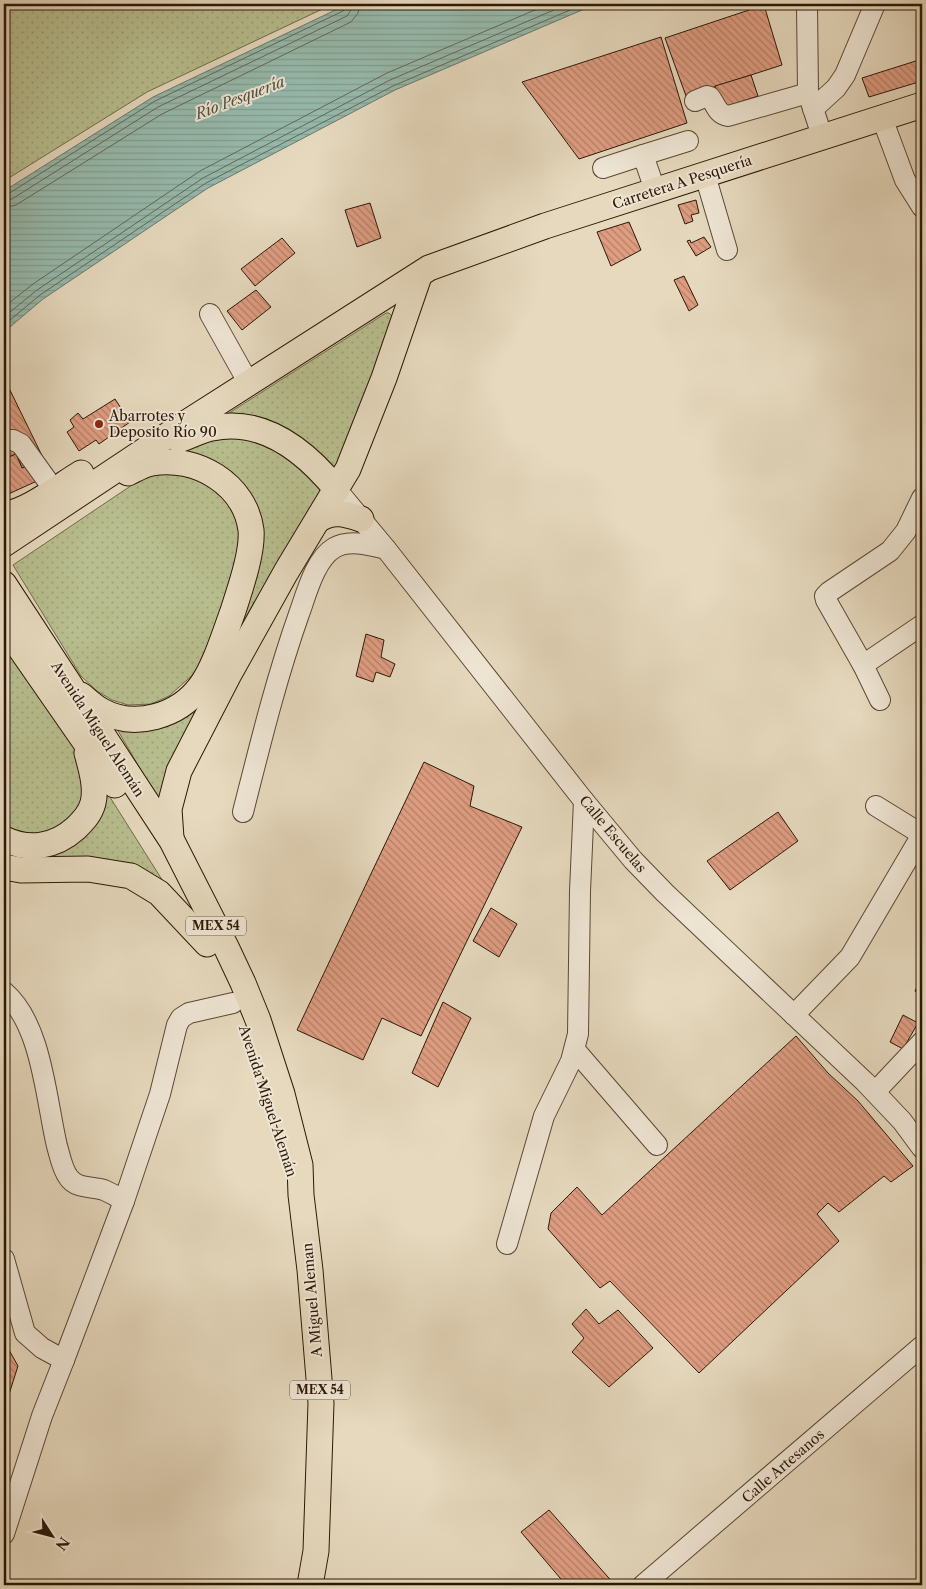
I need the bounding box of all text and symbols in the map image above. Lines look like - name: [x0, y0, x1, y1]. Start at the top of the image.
- water label: Río Pesquería: [191, 72, 287, 124]
- street label: Carretera A Pesquería: [610, 151, 755, 213]
- place label: Abarrotes y Deposito Río 90: [108, 407, 217, 441]
- marker: Abarrotes y Deposito Río 90: [93, 418, 105, 430]
- street label: Avenida Miguel Alemán: [47, 657, 149, 800]
- street label: Calle Escuelas: [575, 792, 651, 876]
- road number: MEX 54: [186, 916, 246, 936]
- street label: Avenida Miguel Alemán: [235, 1022, 301, 1179]
- street label: A Miguel Aleman: [298, 1242, 326, 1359]
- road number: MEX 54: [290, 1380, 350, 1400]
- street label: Calle Artesanos: [738, 1425, 828, 1507]
- north arrow: [28, 1512, 78, 1562]
- text: N: [52, 1533, 73, 1554]

